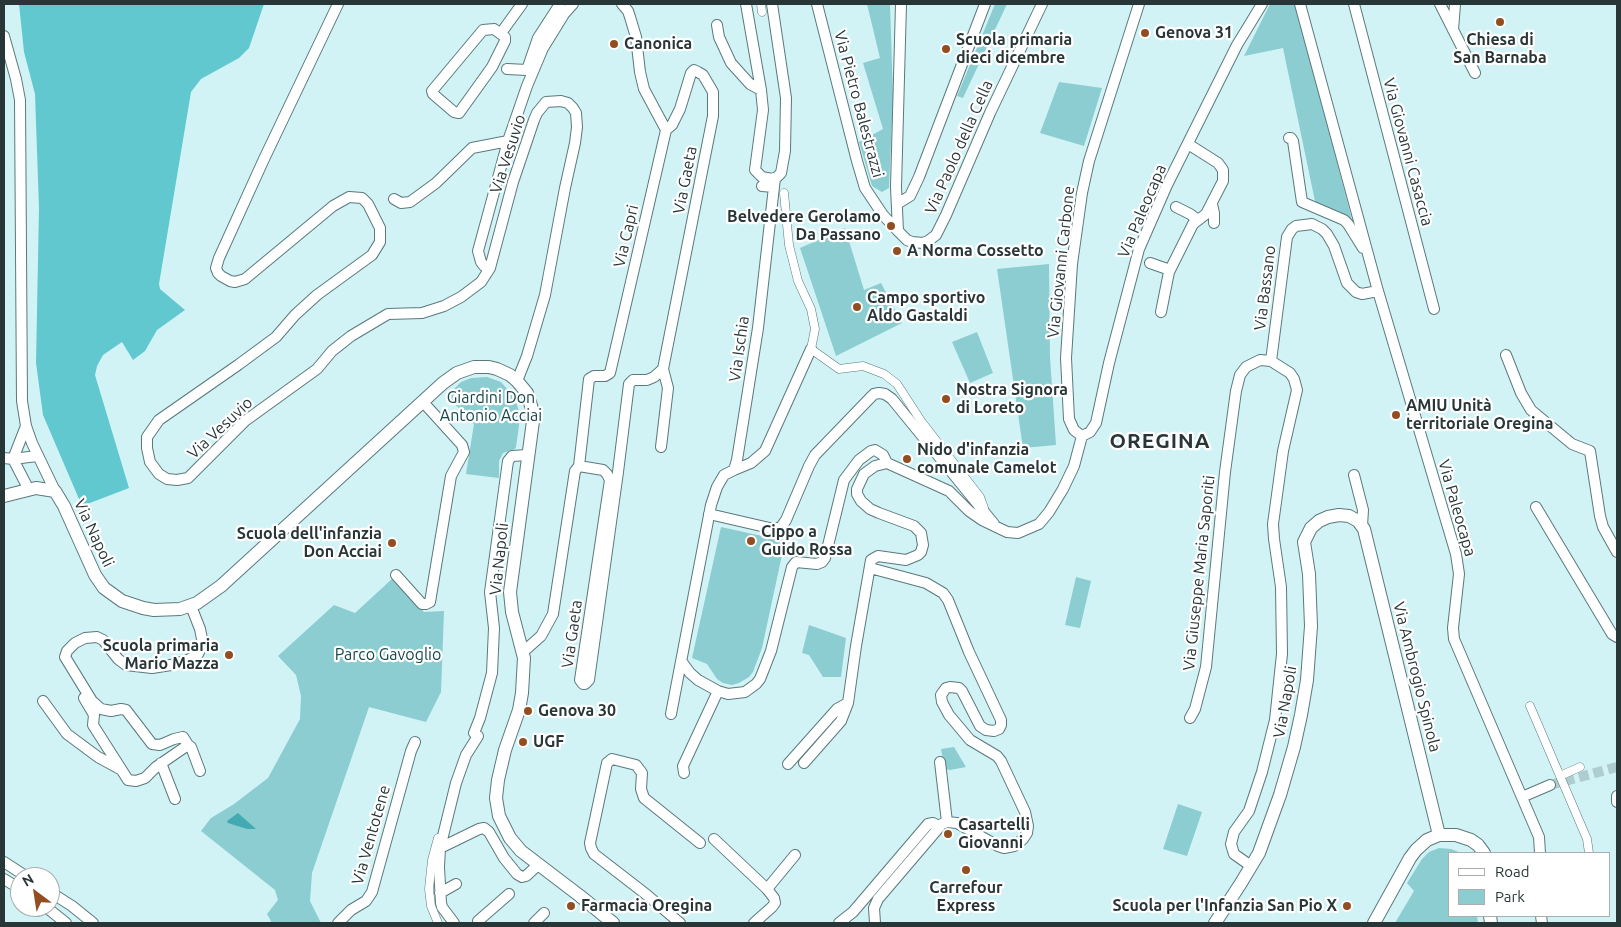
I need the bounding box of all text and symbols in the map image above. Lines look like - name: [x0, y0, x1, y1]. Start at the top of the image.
- marker: Chiesa di San Barnaba: [1494, 16, 1506, 28]
- place label: Genova 31: [1155, 23, 1233, 43]
- marker: Genova 31: [1139, 27, 1151, 39]
- street label: Via Pietro Balestrazzi: [830, 28, 888, 180]
- place label: Scuola primaria dieci dicembre: [956, 30, 1072, 68]
- place label: Chiesa di San Barnaba: [1453, 30, 1547, 68]
- place label: Canonica: [624, 34, 692, 54]
- marker: Canonica: [608, 38, 620, 50]
- marker: Scuola primaria dieci dicembre: [940, 43, 952, 55]
- street label: Via Giovanni Casaccia: [1379, 76, 1437, 228]
- street label: Via Paolo della Cella: [921, 77, 997, 217]
- street label: Via Vesuvio: [486, 112, 530, 196]
- street label: Via Gaeta: [669, 145, 701, 215]
- street label: Via Paleocapa: [1114, 161, 1170, 261]
- street label: Via Giovanni Carbone: [1043, 185, 1079, 339]
- street label: Via Capri: [609, 203, 643, 269]
- place label: Belvedere Gerolamo Da Passano: [727, 207, 881, 245]
- marker: Belvedere Gerolamo Da Passano: [885, 220, 897, 232]
- place label: A Norma Cossetto: [907, 241, 1044, 261]
- street label: Via Bassano: [1250, 244, 1280, 332]
- marker: A Norma Cossetto: [891, 245, 903, 257]
- place label: Campo sportivo Aldo Gastaldi: [867, 288, 985, 326]
- marker: Campo sportivo Aldo Gastaldi: [851, 301, 863, 313]
- street label: Via Ischia: [725, 315, 753, 383]
- place label: Nostra Signora di Loreto: [956, 380, 1068, 418]
- park label: Giardini Don Antonio Acciai: [440, 388, 542, 426]
- street label: Via Vesuvio: [183, 393, 257, 463]
- marker: Nostra Signora di Loreto: [940, 393, 952, 405]
- place label: AMIU Unità territoriale Oregina: [1406, 396, 1553, 434]
- marker: AMIU Unità territoriale Oregina: [1390, 409, 1402, 421]
- district label: OREGINA: [1109, 428, 1211, 454]
- place label: Nido d'infanzia comunale Camelot: [917, 440, 1057, 478]
- marker: Nido d'infanzia comunale Camelot: [901, 453, 913, 465]
- street label: Via Paleocapa: [1434, 457, 1480, 559]
- street label: Via Giuseppe Maria Saporiti: [1179, 474, 1219, 672]
- street label: Via Napoli: [70, 496, 118, 570]
- street label: Via Napoli: [486, 522, 512, 596]
- place label: Cippo a Guido Rossa: [761, 522, 852, 560]
- place label: Scuola dell'infanzia Don Acciai: [237, 524, 382, 562]
- marker: Cippo a Guido Rossa: [745, 535, 757, 547]
- marker: Scuola dell'infanzia Don Acciai: [386, 537, 398, 549]
- street label: Via Gaeta: [558, 599, 586, 669]
- street label: Via Ambrogio Spinola: [1389, 600, 1445, 754]
- place label: Scuola primaria Mario Mazza: [103, 636, 219, 674]
- park label: Parco Gavoglio: [335, 645, 441, 665]
- marker: Scuola primaria Mario Mazza: [223, 649, 235, 661]
- street label: Via Napoli: [1269, 664, 1301, 740]
- place label: Genova 30: [538, 701, 616, 721]
- marker: Genova 30: [522, 705, 534, 717]
- place label: UGF: [533, 732, 564, 752]
- marker: UGF: [517, 736, 529, 748]
- street label: Via Ventotene: [348, 783, 394, 887]
- place label: Casartelli Giovanni: [958, 815, 1030, 853]
- marker: Casartelli Giovanni: [942, 828, 954, 840]
- legend: [1448, 852, 1611, 917]
- text: Road: [1495, 863, 1530, 880]
- marker: Carrefour Express: [960, 864, 972, 876]
- north arrow: [10, 867, 60, 917]
- text: N: [19, 870, 36, 890]
- place label: Carrefour Express: [929, 878, 1003, 916]
- text: Park: [1495, 888, 1525, 905]
- place label: Farmacia Oregina: [581, 896, 712, 916]
- place label: Scuola per l'Infanzia San Pio X: [1112, 896, 1337, 916]
- marker: Farmacia Oregina: [565, 900, 577, 912]
- marker: Scuola per l'Infanzia San Pio X: [1341, 900, 1353, 912]

